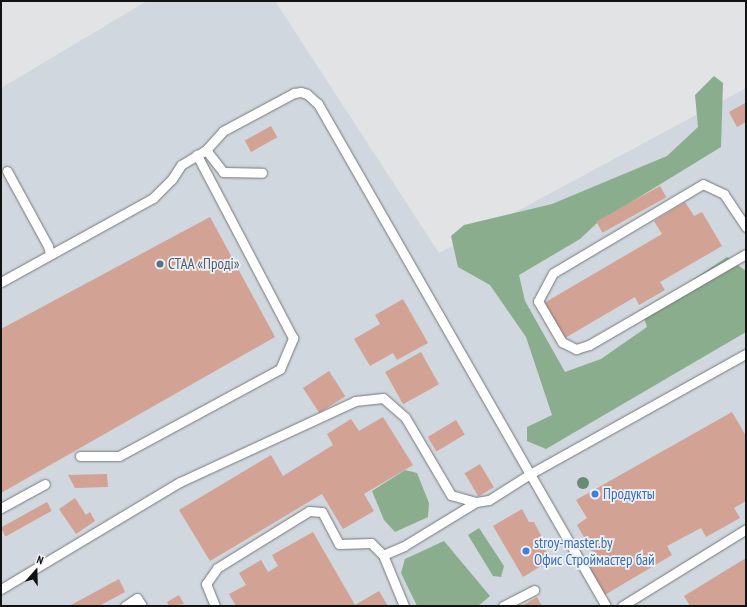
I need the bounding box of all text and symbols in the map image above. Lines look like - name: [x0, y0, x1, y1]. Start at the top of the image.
- place label: СТАА «Проді»: [168, 255, 240, 273]
- marker: СТАА «Проді»: [155, 259, 165, 269]
- place label: Продукты: [603, 485, 655, 503]
- marker: Продукты: [590, 489, 600, 499]
- place label: stroy-master.by Офис Строймастер бай: [534, 533, 655, 568]
- marker: stroy-master.by Офис Строймастер бай: [521, 546, 531, 556]
- north arrow: [16, 551, 56, 591]
- text: N: [35, 552, 45, 567]

